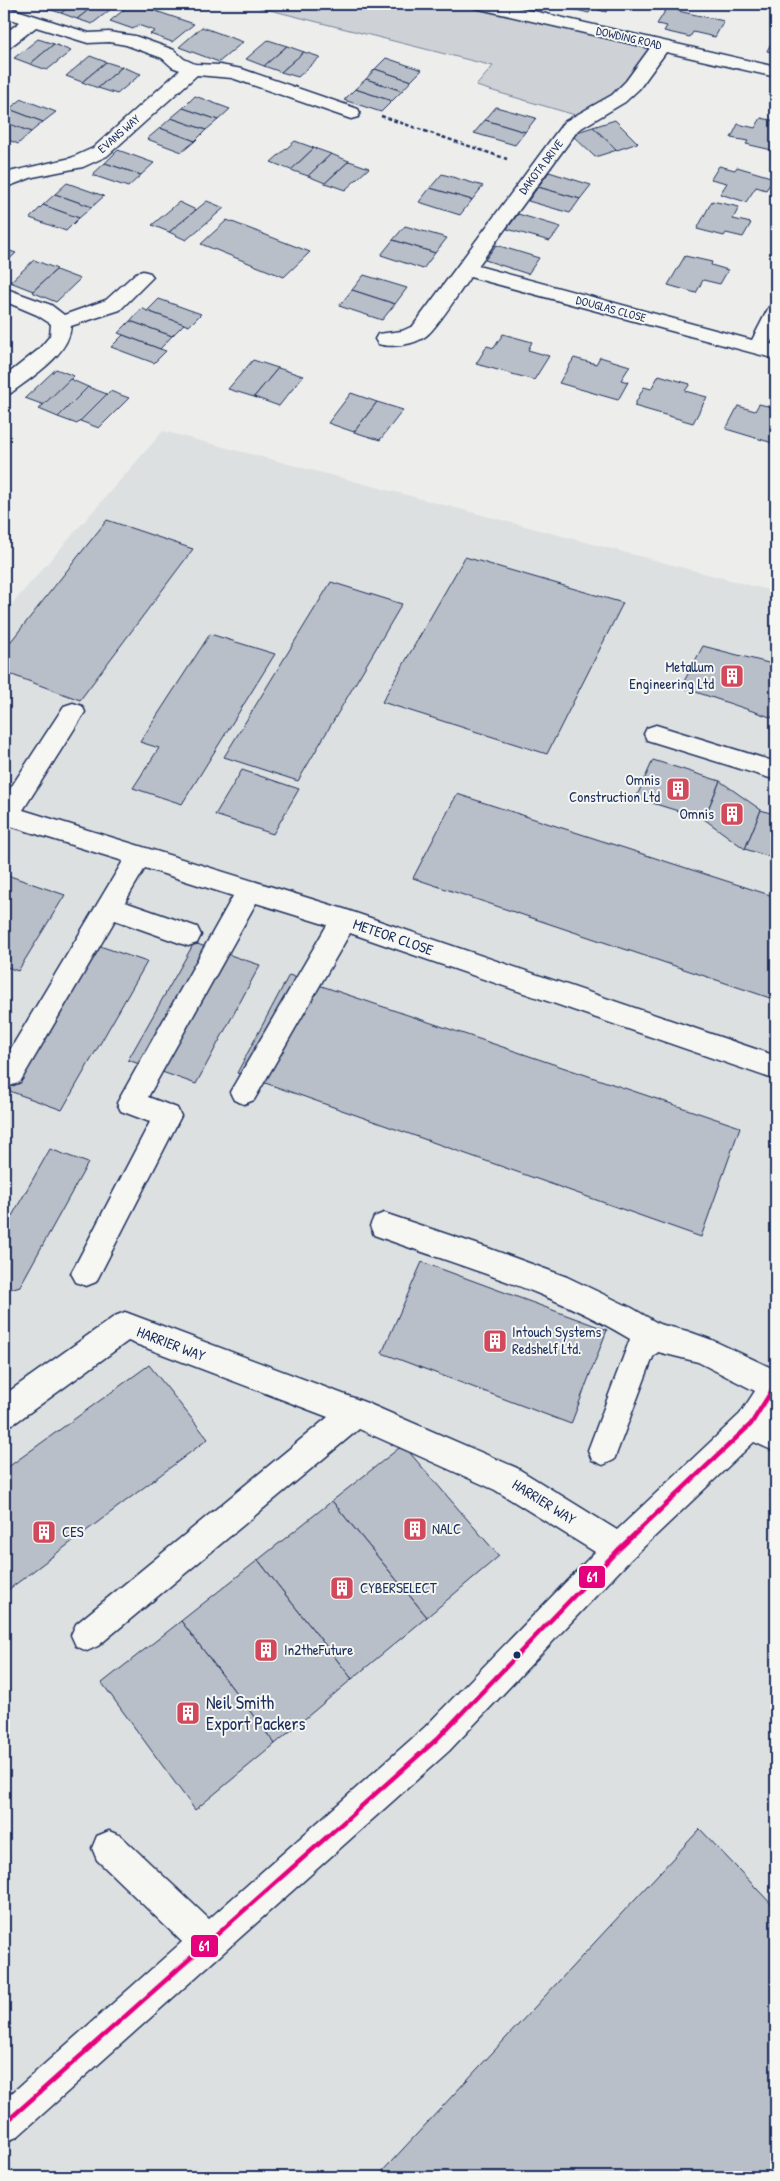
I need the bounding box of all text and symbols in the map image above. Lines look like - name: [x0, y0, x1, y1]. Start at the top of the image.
- street label: DOWDING ROAD: [595, 22, 664, 53]
- street label: EVANS WAY: [94, 110, 144, 157]
- street label: DAKOTA DRIVE: [514, 135, 567, 198]
- street label: DOUGLAS CLOSE: [574, 291, 649, 326]
- place label: Metallum Engineering Ltd: [629, 656, 714, 694]
- building icon: Metallum Engineering Ltd: [719, 663, 745, 689]
- place label: Omnis Construction Ltd: [569, 769, 660, 807]
- building icon: Omnis Construction Ltd: [665, 776, 691, 802]
- building icon: Omnis: [719, 801, 745, 827]
- place label: Omnis: [680, 803, 714, 824]
- street label: METEOR CLOSE: [350, 913, 436, 960]
- street label: HARRIER WAY: [134, 1321, 209, 1366]
- place label: Intouch Systems Redshelf Ltd.: [512, 1321, 601, 1359]
- building icon: Intouch Systems Redshelf Ltd.: [482, 1328, 508, 1354]
- street label: HARRIER WAY: [508, 1474, 580, 1530]
- building icon: NALC: [402, 1516, 428, 1542]
- place label: NALC: [432, 1518, 461, 1539]
- building icon: CES: [31, 1519, 57, 1545]
- place label: CES: [62, 1521, 84, 1542]
- line badge: 61: [578, 1565, 606, 1589]
- text: 61: [587, 1567, 597, 1586]
- building icon: CYBERSELECT: [329, 1575, 355, 1601]
- place label: CYBERSELECT: [360, 1577, 438, 1598]
- building icon: In2theFuture: [253, 1637, 279, 1663]
- place label: In2theFuture: [284, 1639, 353, 1660]
- unlabelled marker: [512, 1650, 522, 1660]
- place label: Neil Smith Export Packers: [206, 1690, 306, 1736]
- building icon: Neil Smith Export Packers: [175, 1700, 201, 1726]
- line badge: 61: [190, 1934, 219, 1958]
- text: 61: [199, 1936, 209, 1955]

